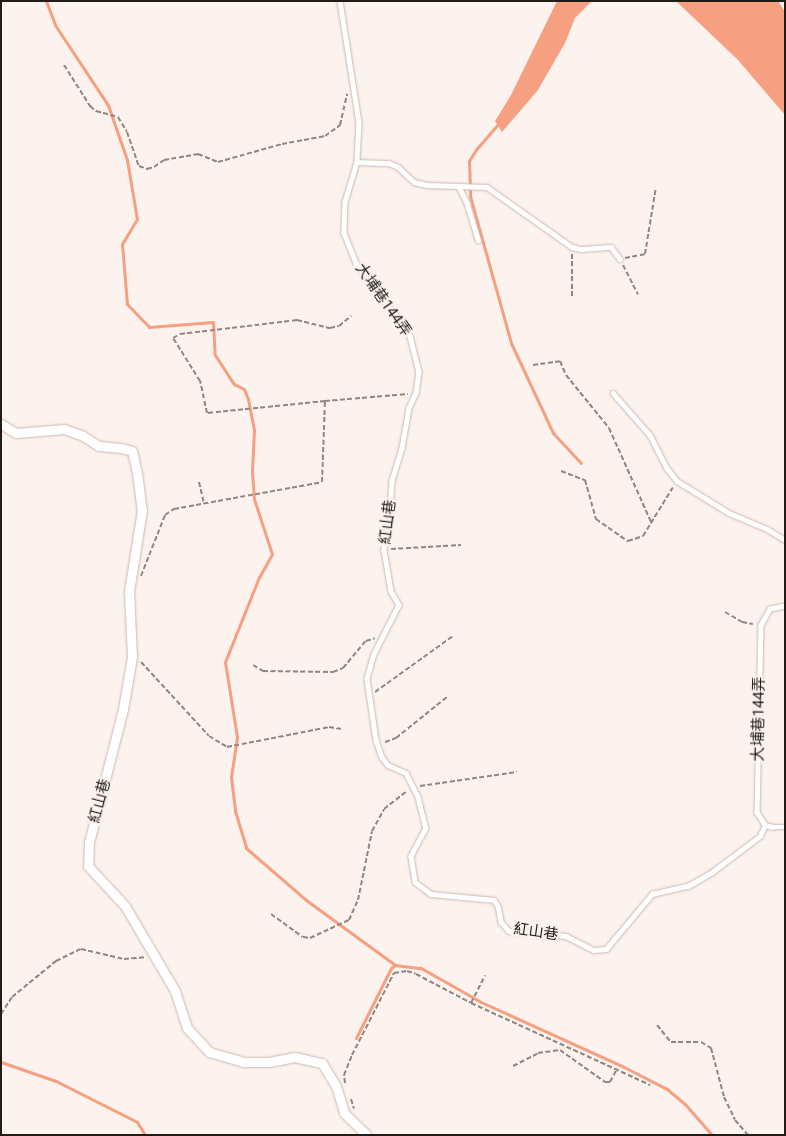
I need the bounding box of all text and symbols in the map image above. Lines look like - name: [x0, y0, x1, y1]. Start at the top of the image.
- street label: 大埔巷144弄: [351, 260, 415, 340]
- street label: 紅山巷: [376, 499, 400, 545]
- street label: 大埔巷144弄: [749, 676, 769, 762]
- street label: 紅山巷: [85, 777, 115, 825]
- street label: 紅山巷: [512, 920, 560, 944]

